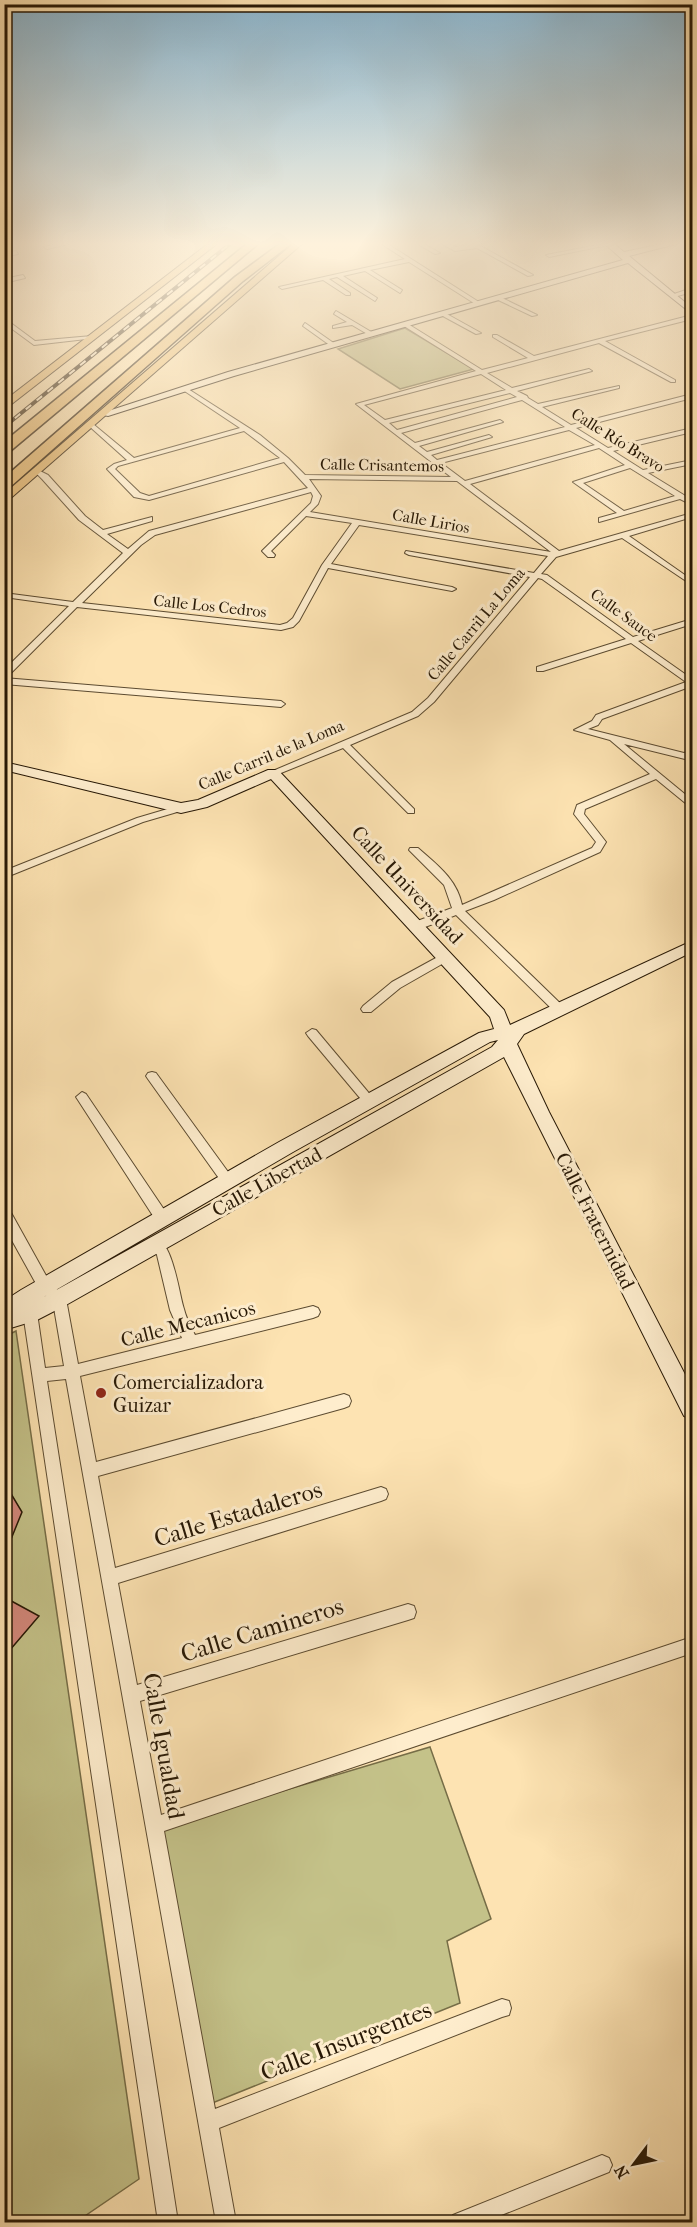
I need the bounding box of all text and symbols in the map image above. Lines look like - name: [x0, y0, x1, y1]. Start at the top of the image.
- street label: Calle Río Bravo: [568, 404, 668, 476]
- street label: Calle Crisantemos: [320, 454, 444, 476]
- street label: Calle Lirios: [391, 505, 471, 537]
- street label: Calle Carril La Loma: [423, 563, 529, 684]
- street label: Calle Sauce: [587, 584, 661, 646]
- street label: Calle Los Cedros: [153, 591, 268, 621]
- street label: Calle Carril de la Loma: [195, 715, 347, 794]
- street label: Calle Universidad: [347, 821, 468, 950]
- street label: Calle Libertad: [208, 1142, 327, 1222]
- street label: Calle Fraternidad: [551, 1149, 640, 1294]
- street label: Calle Mecanicos: [118, 1296, 258, 1352]
- place label: Comercializadora Guizar: [113, 1371, 264, 1417]
- marker: Comercializadora Guizar: [94, 1386, 108, 1400]
- street label: Calle Estadaleros: [151, 1475, 325, 1553]
- street label: Calle Camineros: [177, 1592, 347, 1668]
- street label: Calle Igualdad: [137, 1671, 191, 1822]
- street label: Calle Insurgentes: [257, 1995, 436, 2086]
- north arrow: [604, 2134, 664, 2194]
- text: N: [610, 2161, 633, 2182]

